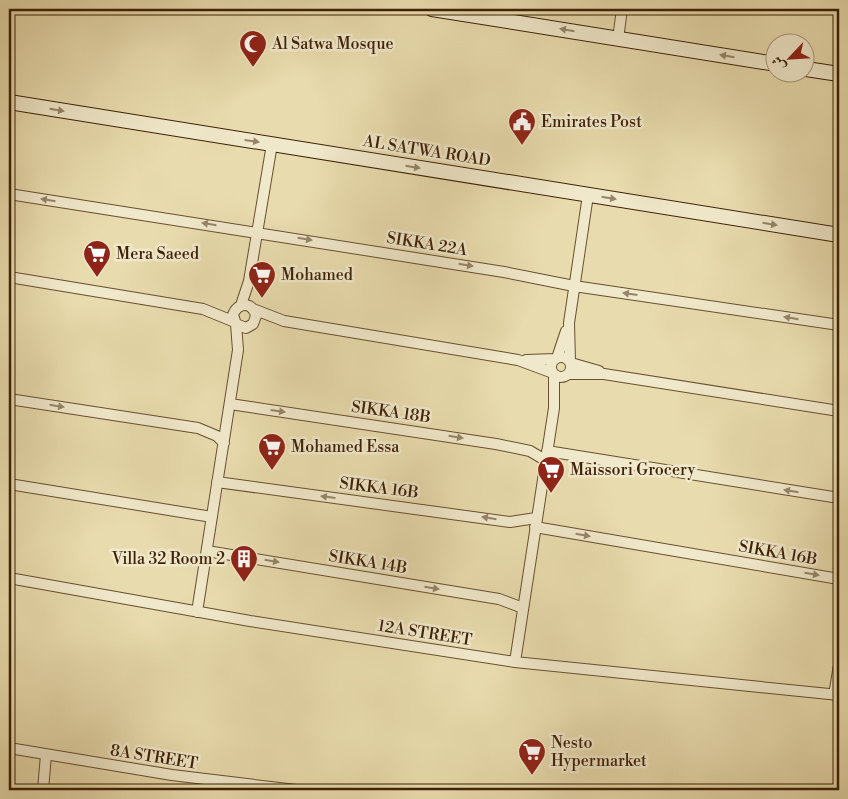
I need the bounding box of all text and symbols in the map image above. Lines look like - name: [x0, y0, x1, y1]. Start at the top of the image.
- one-way arrow: [559, 26, 575, 34]
- mosque icon: Al Satwa Mosque: [238, 29, 268, 68]
- north arrow: [766, 32, 816, 82]
- place label: Al Satwa Mosque: [271, 34, 394, 54]
- one-way arrow: [719, 51, 735, 59]
- text: ش: [768, 53, 790, 73]
- one-way arrow: [49, 107, 65, 115]
- public building icon: Emirates Post: [507, 107, 537, 146]
- place label: Emirates Post: [541, 112, 642, 132]
- street label: AL SATWA ROAD: [361, 131, 492, 171]
- one-way arrow: [245, 137, 261, 145]
- one-way arrow: [405, 163, 421, 171]
- one-way arrow: [602, 194, 618, 202]
- one-way arrow: [40, 195, 56, 203]
- one-way arrow: [201, 220, 217, 228]
- one-way arrow: [762, 220, 778, 228]
- street label: SIKKA 22A: [385, 228, 470, 260]
- one-way arrow: [298, 236, 314, 244]
- supermarket icon: Mera Saeed: [82, 239, 112, 278]
- place label: Mera Saeed: [116, 244, 199, 264]
- supermarket icon: Mohamed: [247, 260, 277, 299]
- one-way arrow: [458, 262, 474, 270]
- place label: Mohamed: [281, 265, 353, 285]
- one-way arrow: [622, 290, 638, 298]
- one-way arrow: [783, 314, 799, 322]
- street label: SIKKA 18B: [350, 397, 432, 427]
- one-way arrow: [49, 402, 65, 410]
- one-way arrow: [270, 407, 286, 415]
- supermarket icon: Mohamed Essa: [257, 432, 287, 471]
- one-way arrow: [449, 433, 465, 441]
- place label: Mohamed Essa: [291, 437, 400, 457]
- supermarket icon: Maissori Grocery: [536, 455, 566, 494]
- place label: Maissori Grocery: [570, 460, 695, 480]
- street label: SIKKA 16B: [338, 473, 420, 503]
- one-way arrow: [783, 486, 799, 494]
- one-way arrow: [319, 492, 335, 500]
- one-way arrow: [480, 514, 496, 522]
- one-way arrow: [575, 532, 591, 540]
- street label: SIKKA 16B: [737, 536, 819, 570]
- building icon: Villa 32 Room 2: [229, 544, 259, 583]
- street label: SIKKA 14B: [327, 546, 409, 578]
- place label: Villa 32 Room 2: [111, 549, 225, 569]
- one-way arrow: [264, 558, 280, 566]
- one-way arrow: [805, 571, 821, 579]
- one-way arrow: [425, 584, 441, 592]
- street label: 12A STREET: [376, 616, 474, 650]
- place label: Nesto Hypermarket: [551, 733, 647, 771]
- supermarket icon: Nesto Hypermarket: [517, 737, 547, 776]
- street label: 8A STREET: [109, 740, 199, 774]

